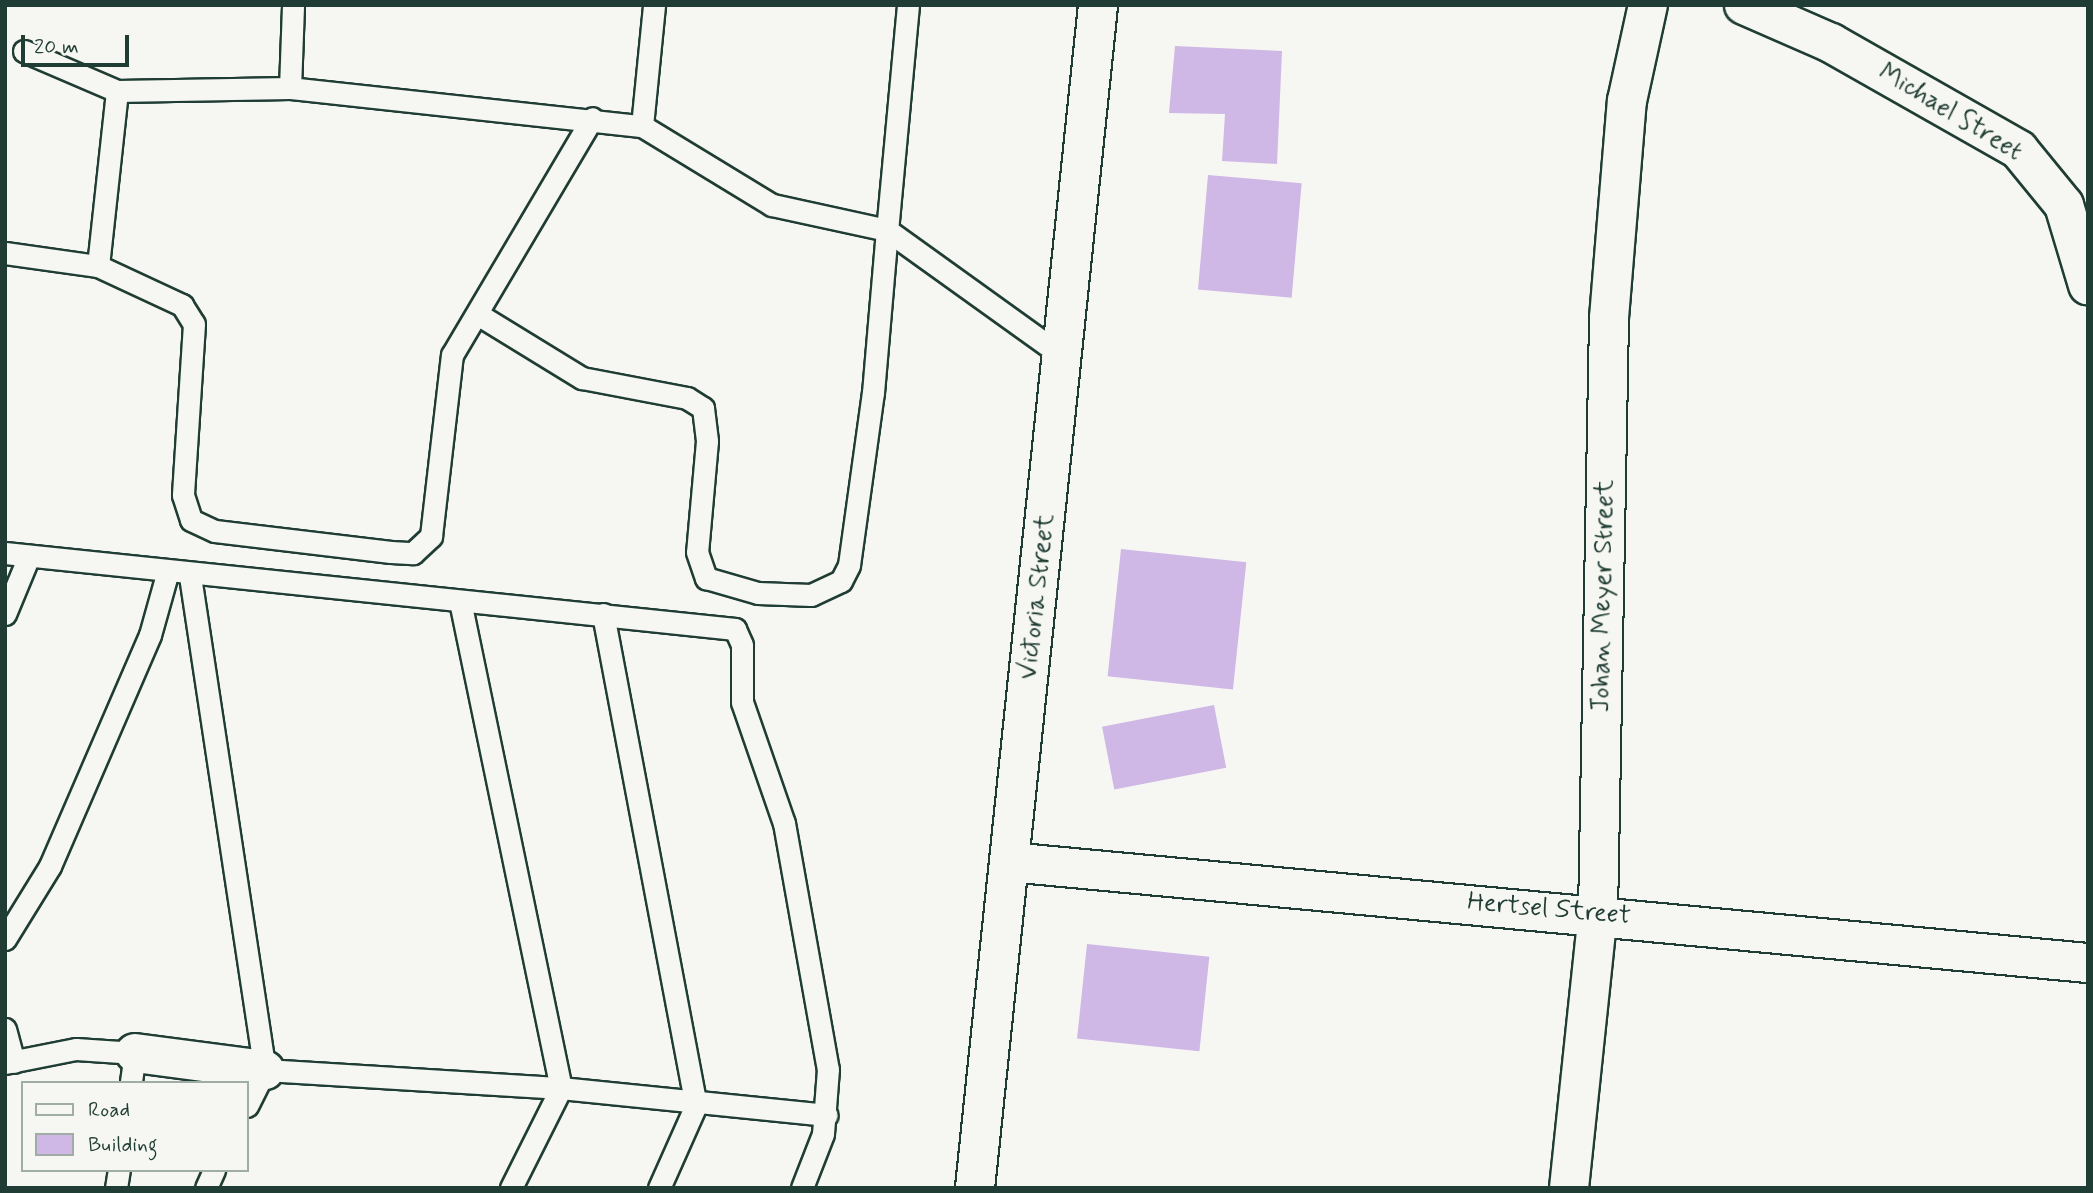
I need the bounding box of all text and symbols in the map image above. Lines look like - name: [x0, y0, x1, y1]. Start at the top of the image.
- scale bar: [24, 21, 133, 65]
- text: 20 m: [34, 33, 79, 61]
- street label: Michael Street: [1870, 57, 2030, 169]
- street label: Johan Meyer Street: [1586, 480, 1622, 712]
- street label: Victoria Street: [1014, 513, 1062, 681]
- street label: Hertsel Street: [1467, 887, 1631, 933]
- legend: [21, 1081, 248, 1172]
- text: Road: [88, 1096, 130, 1124]
- text: Building: [88, 1131, 158, 1159]

